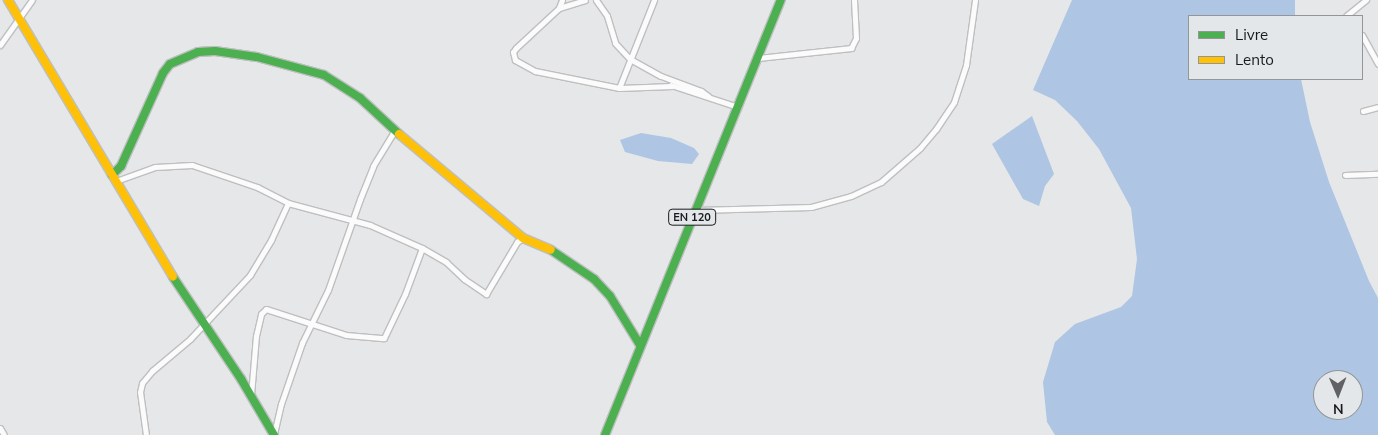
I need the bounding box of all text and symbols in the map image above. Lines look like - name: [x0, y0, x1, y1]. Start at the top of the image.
- legend: [1188, 15, 1363, 80]
- text: Livre: [1235, 25, 1268, 44]
- text: Lento: [1235, 50, 1274, 69]
- road number: EN 120: [667, 208, 717, 226]
- north arrow: [1313, 370, 1363, 420]
- text: N: [1333, 400, 1344, 418]

